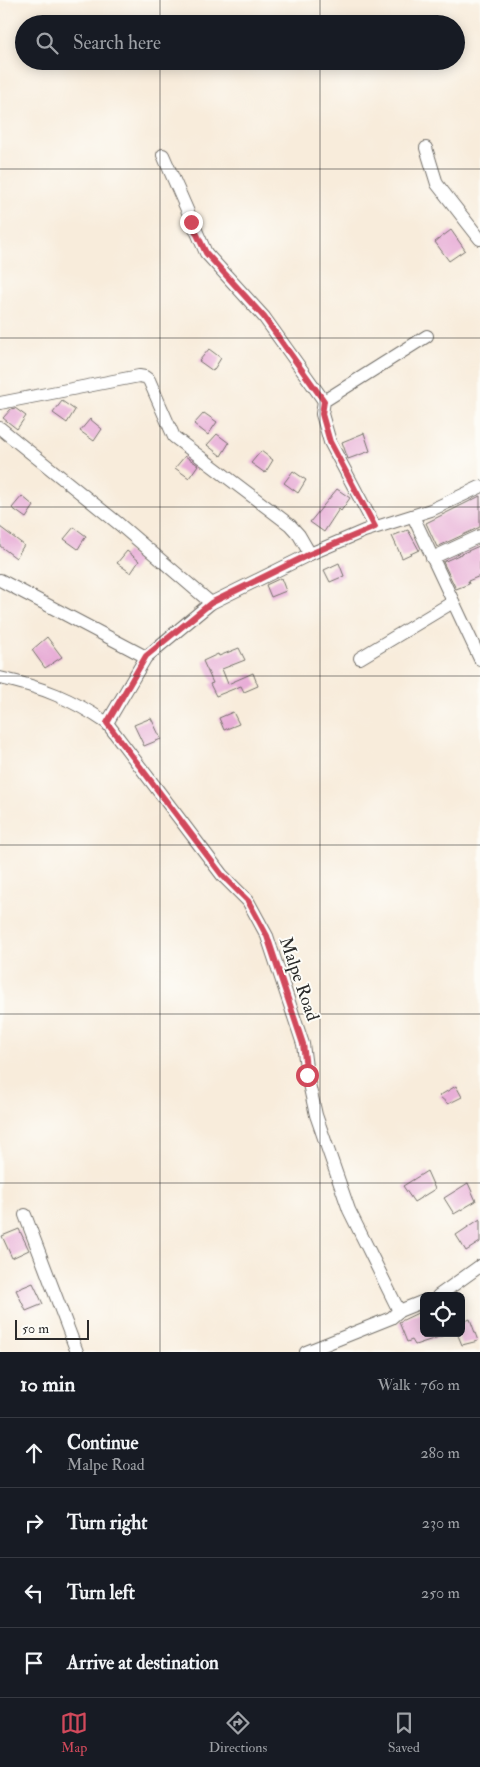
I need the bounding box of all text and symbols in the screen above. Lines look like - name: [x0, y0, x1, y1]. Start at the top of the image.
- search box: [15, 15, 465, 70]
- icon: search: [33, 29, 61, 57]
- text: Search here: [73, 31, 161, 55]
- route end: [180, 211, 203, 234]
- street label: Malpe Road: [274, 934, 324, 1024]
- route start: [296, 1064, 319, 1087]
- map controls: [420, 1292, 465, 1337]
- button: locate: [420, 1292, 465, 1337]
- scale bar: [15, 1317, 89, 1340]
- text: 50 m: [22, 1320, 49, 1337]
- text: 10 min: [20, 1371, 75, 1398]
- text: Walk · 760 m: [378, 1375, 460, 1395]
- text: Continue: [67, 1431, 138, 1455]
- icon: ahead: [20, 1439, 48, 1467]
- text: 280 m: [420, 1443, 460, 1463]
- text: Malpe Road: [67, 1455, 145, 1475]
- icon: right: [20, 1509, 48, 1537]
- text: Turn right: [67, 1511, 147, 1535]
- text: 230 m: [422, 1513, 460, 1533]
- icon: left: [20, 1579, 48, 1607]
- text: Turn left: [67, 1581, 135, 1605]
- text: 250 m: [421, 1583, 460, 1603]
- icon: arrive: [20, 1649, 48, 1677]
- text: Arrive at destination: [67, 1651, 219, 1675]
- tab: Map: [60, 1709, 88, 1756]
- tab: Directions: [209, 1709, 267, 1756]
- tab: Saved: [388, 1709, 420, 1756]

